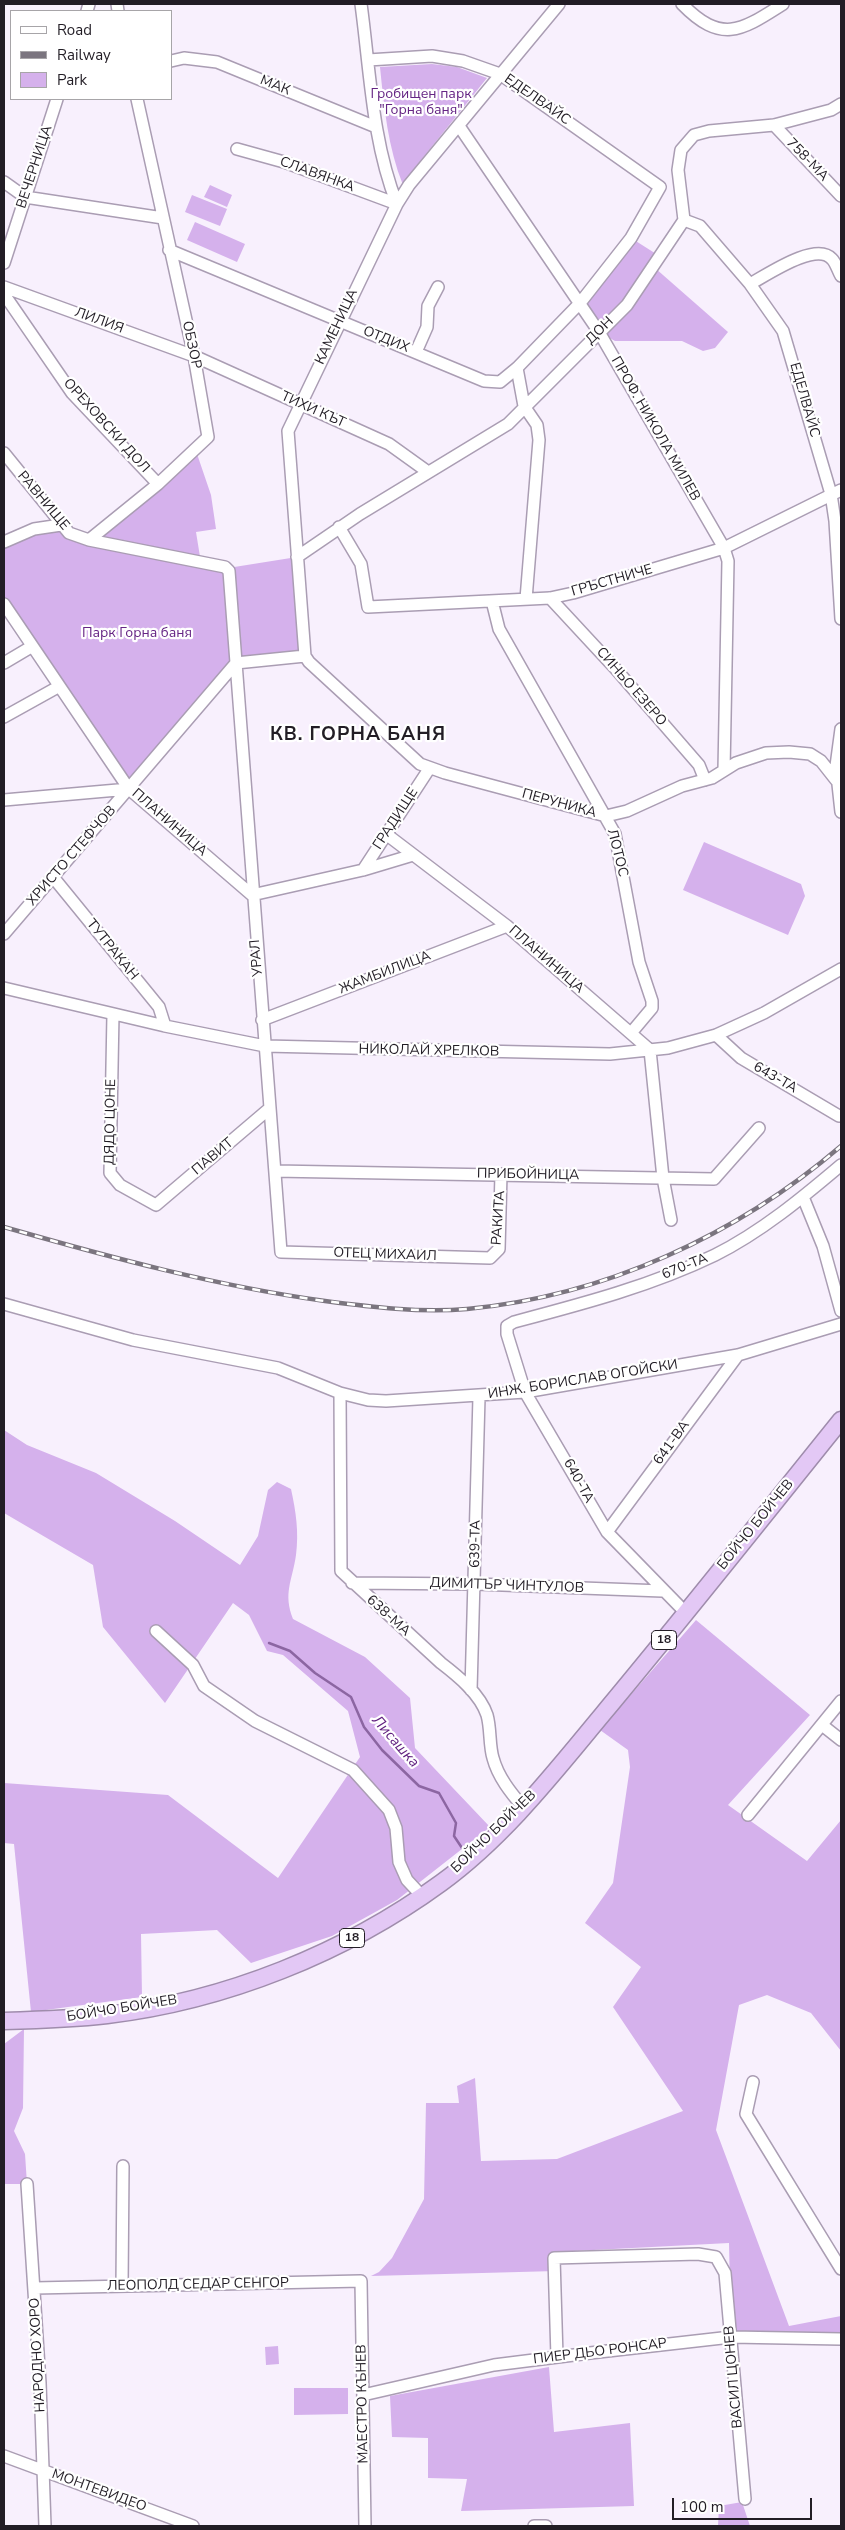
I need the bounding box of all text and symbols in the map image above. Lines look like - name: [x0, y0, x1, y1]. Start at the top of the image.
- legend: [10, 10, 172, 100]
- text: Road: [57, 20, 92, 40]
- text: Railway: [57, 45, 111, 65]
- text: Park: [57, 70, 87, 90]
- street label: ЕДЕЛВАЙС: [501, 71, 573, 129]
- street label: МАК: [257, 72, 293, 100]
- park label: Гробищен парк "Горна баня": [370, 87, 472, 120]
- street label: ВЕЧЕРНИЦА: [14, 123, 56, 211]
- street label: 758-МА: [782, 135, 832, 185]
- street label: СЛАВЯНКА: [277, 154, 357, 196]
- street label: КАМЕНИЦА: [312, 287, 362, 367]
- street label: ЛИЛИЯ: [72, 304, 126, 338]
- street label: ДОН: [583, 314, 617, 348]
- street label: ОБЗОР: [178, 320, 204, 370]
- street label: ОТДИХ: [360, 323, 412, 357]
- street label: ПРОФ. НИКОЛА МИЛЕВ: [607, 354, 703, 504]
- street label: ЕДЕЛВАЙС: [785, 361, 823, 439]
- street label: ОРЕХОВСКИ ДОЛ: [59, 375, 153, 477]
- street label: ТИХИ КЪТ: [278, 388, 348, 432]
- street label: РАВНИЩЕ: [13, 468, 73, 534]
- street label: ГРЪСТНИЧЕ: [570, 561, 654, 601]
- park label: Парк Горна баня: [82, 626, 192, 642]
- street label: СИНЬО ЕЗЕРО: [592, 644, 670, 730]
- district label: КВ. ГОРНА БАНЯ: [268, 724, 448, 746]
- street label: ГРАДИЩЕ: [370, 785, 422, 853]
- street label: ПЛАНИНИЦА: [128, 786, 210, 860]
- street label: ПЕРУНИКА: [520, 786, 598, 822]
- street label: ХРИСТО СТЕФЧОВ: [24, 803, 120, 909]
- street label: ЛОТОС: [603, 827, 631, 879]
- street label: ТУТРАКАН: [82, 916, 142, 984]
- street label: ПЛАНИНИЦА: [505, 923, 587, 997]
- street label: УРАЛ: [247, 939, 267, 977]
- street label: ЖАМБИЛИЦА: [337, 948, 433, 998]
- street label: НИКОЛАЙ ХРЕЛКОВ: [358, 1041, 500, 1061]
- street label: 643-ТА: [750, 1059, 800, 1097]
- street label: ДЯДО ЦОНЕ: [102, 1079, 120, 1165]
- street label: ПАВИТ: [189, 1135, 237, 1179]
- street label: ПРИБОЙНИЦА: [477, 1166, 579, 1184]
- street label: РАКИТА: [489, 1190, 509, 1246]
- street label: ОТЕЦ МИХАИЛ: [333, 1245, 437, 1265]
- street label: 670-ТА: [660, 1250, 710, 1284]
- street label: ИНЖ. БОРИСЛАВ ОГОЙСКИ: [487, 1357, 679, 1403]
- street label: 641-ВА: [650, 1418, 694, 1468]
- street label: 640-ТА: [559, 1456, 597, 1506]
- street label: БОЙЧО БОЙЧЕВ: [714, 1476, 798, 1574]
- street label: 639-ТА: [467, 1520, 485, 1568]
- street label: ДИМИТЪР ЧИНТУЛОВ: [430, 1575, 584, 1597]
- street label: 638-МА: [363, 1592, 413, 1640]
- road number: 18: [652, 1630, 676, 1650]
- water label: Лисашка: [368, 1712, 422, 1772]
- street label: БОЙЧО БОЙЧЕВ: [448, 1787, 540, 1877]
- road number: 18: [340, 1929, 364, 1948]
- street label: БОЙЧО БОЙЧЕВ: [66, 1992, 178, 2026]
- street label: ЛЕОПОЛД СЕДАР СЕНГОР: [107, 2275, 289, 2295]
- street label: НАРОДНО ХОРО: [27, 2297, 49, 2413]
- street label: ВАСИЛ ЦОНЕВ: [721, 2325, 747, 2429]
- street label: ПИЕР ДЬО РОНСАР: [532, 2335, 668, 2369]
- street label: МАЕСТРО КЪНЕВ: [354, 2344, 372, 2464]
- street label: МОНТЕВИДЕО: [49, 2466, 149, 2516]
- scale bar: [675, 2488, 815, 2520]
- text: 100 m: [680, 2497, 724, 2517]

